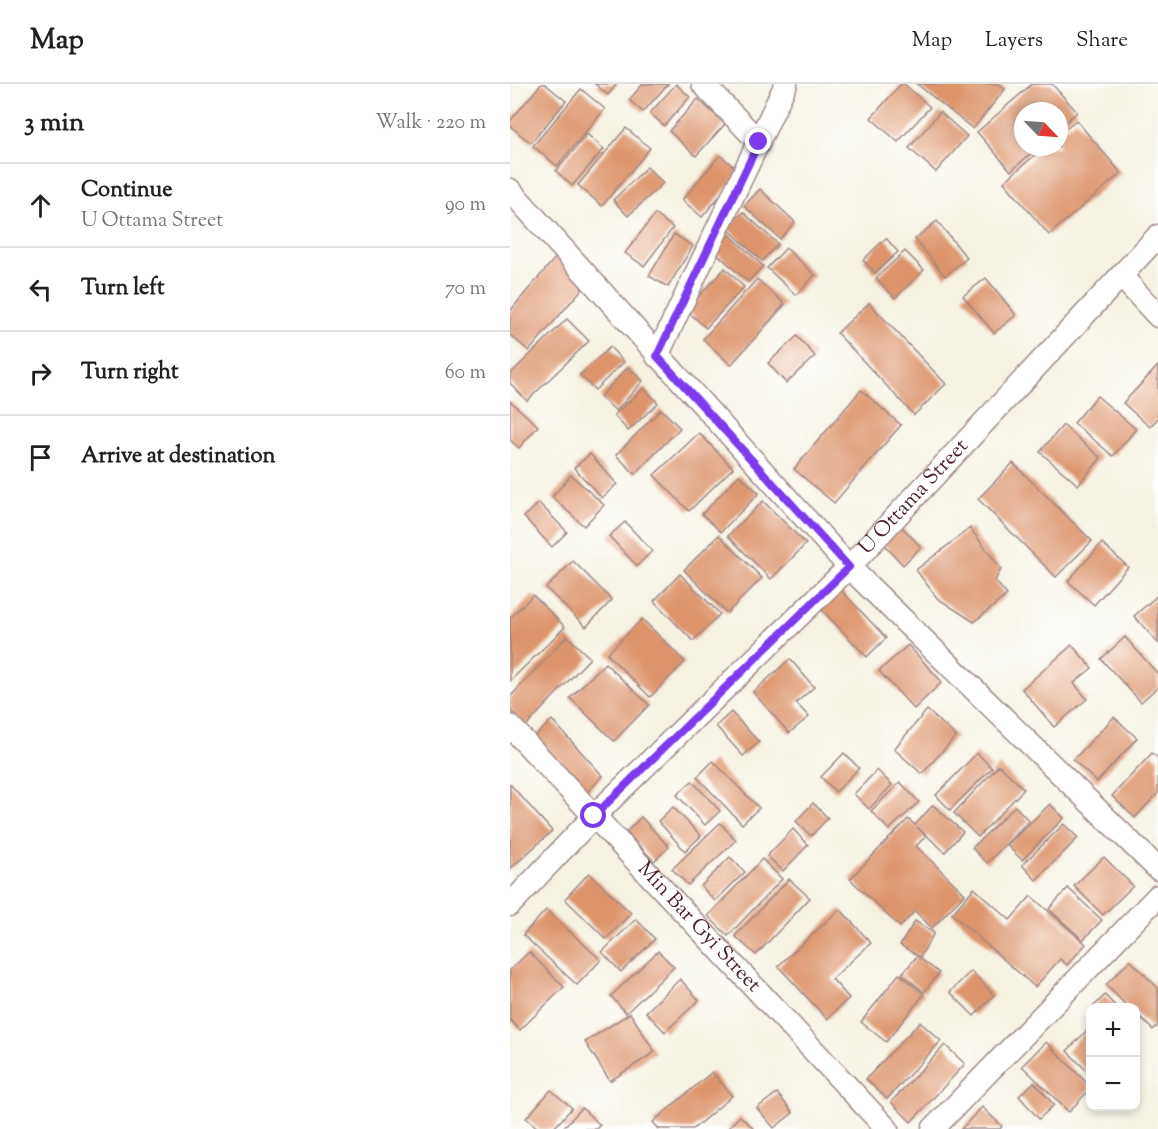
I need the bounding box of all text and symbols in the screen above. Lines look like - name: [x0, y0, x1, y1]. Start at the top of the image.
- text: Map: [30, 21, 84, 61]
- text: Map: [912, 26, 952, 56]
- text: Layers: [985, 26, 1043, 56]
- text: Share: [1076, 26, 1128, 56]
- north arrow: [1014, 102, 1068, 156]
- text: 3 min: [24, 105, 84, 142]
- text: Walk · 220 m: [375, 109, 486, 138]
- route end: [745, 128, 771, 154]
- text: Continue: [81, 175, 172, 207]
- icon: ahead: [24, 189, 57, 222]
- text: 90 m: [445, 191, 486, 220]
- text: U Ottama Street: [81, 207, 223, 236]
- icon: left: [24, 273, 57, 306]
- text: Turn left: [81, 273, 164, 305]
- text: 70 m: [445, 275, 486, 304]
- icon: right: [24, 357, 57, 390]
- text: Turn right: [81, 357, 178, 389]
- text: 60 m: [445, 359, 486, 388]
- street label: U Ottama Street: [852, 433, 976, 562]
- icon: arrive: [24, 441, 57, 474]
- text: Arrive at destination: [81, 441, 276, 473]
- route start: [580, 802, 606, 828]
- street label: Min Bar Gyi Street: [630, 855, 767, 1000]
- map controls: [1086, 1003, 1140, 1111]
- button: +: [1086, 1003, 1140, 1057]
- button: −: [1086, 1057, 1140, 1111]

